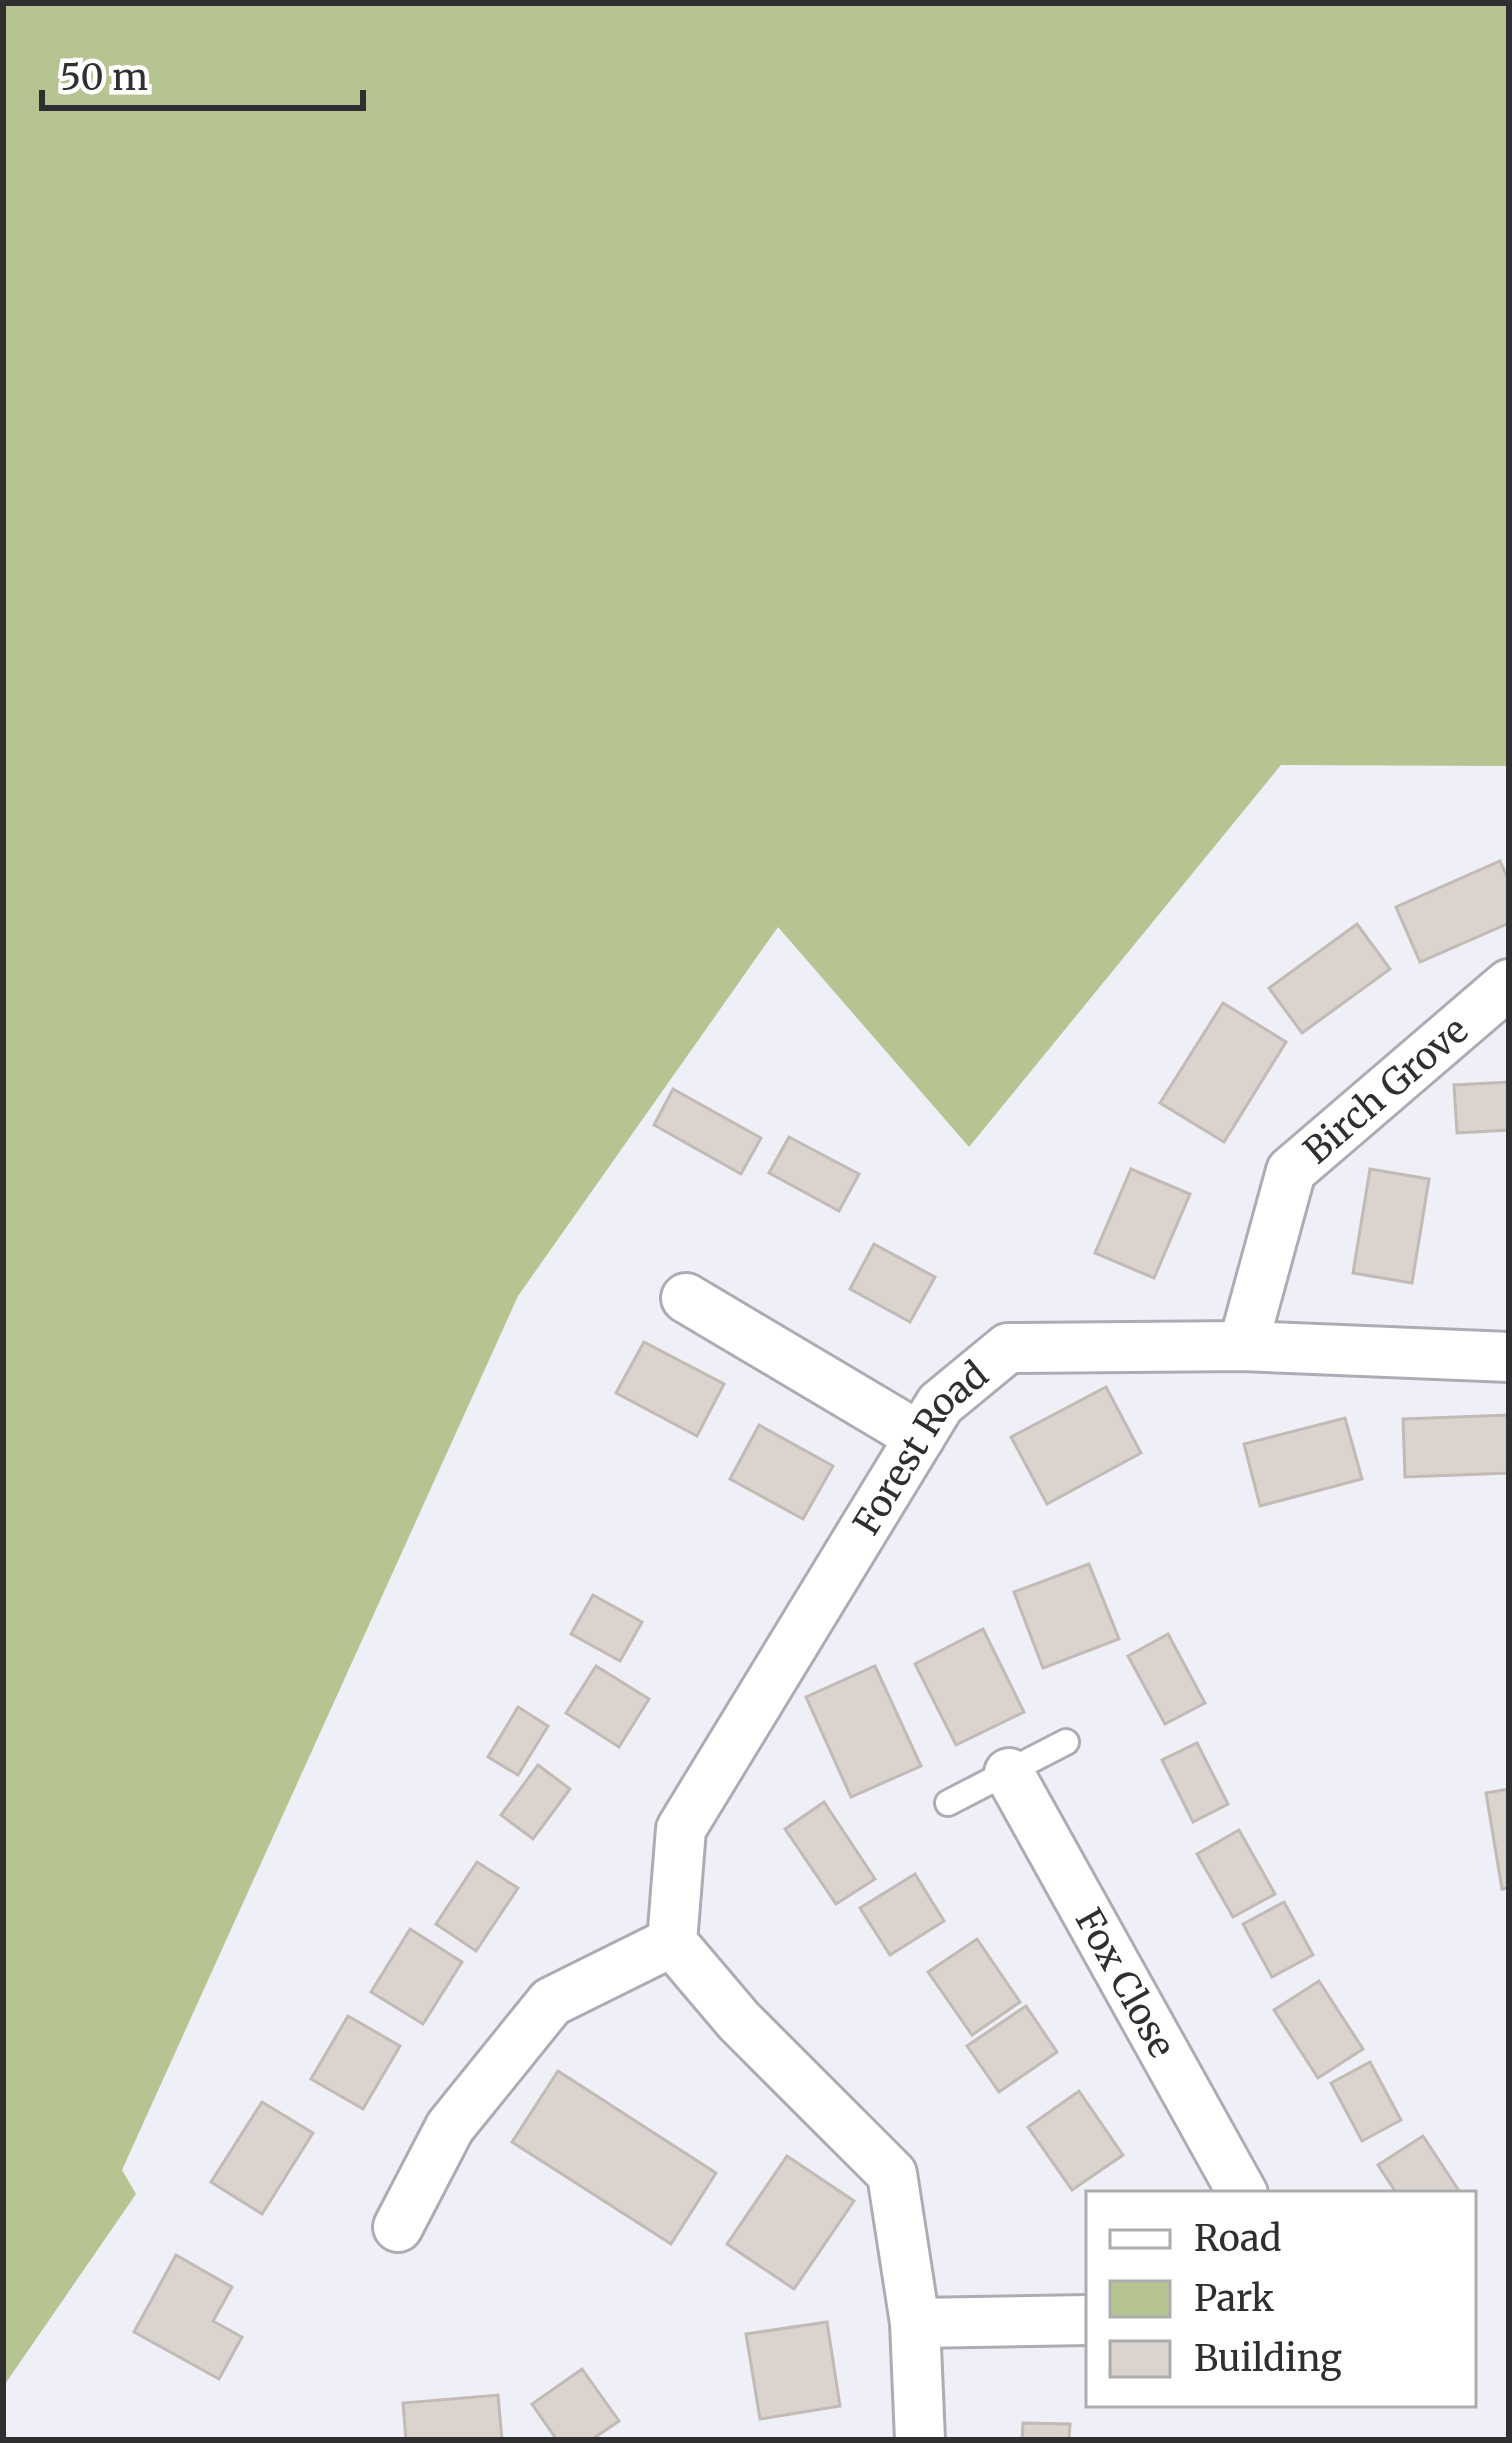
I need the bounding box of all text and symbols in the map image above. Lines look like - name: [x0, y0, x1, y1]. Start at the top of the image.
- scale bar: [42, 36, 363, 110]
- text: 50 m: [60, 55, 148, 100]
- street label: Birch Grove: [1294, 1007, 1477, 1173]
- street label: Forest Road: [843, 1352, 997, 1543]
- street label: Fox Close: [1066, 1901, 1185, 2065]
- legend: [1086, 2191, 1476, 2407]
- text: Road: [1194, 2216, 1281, 2261]
- text: Park: [1194, 2276, 1274, 2321]
- text: Building: [1194, 2336, 1342, 2381]

